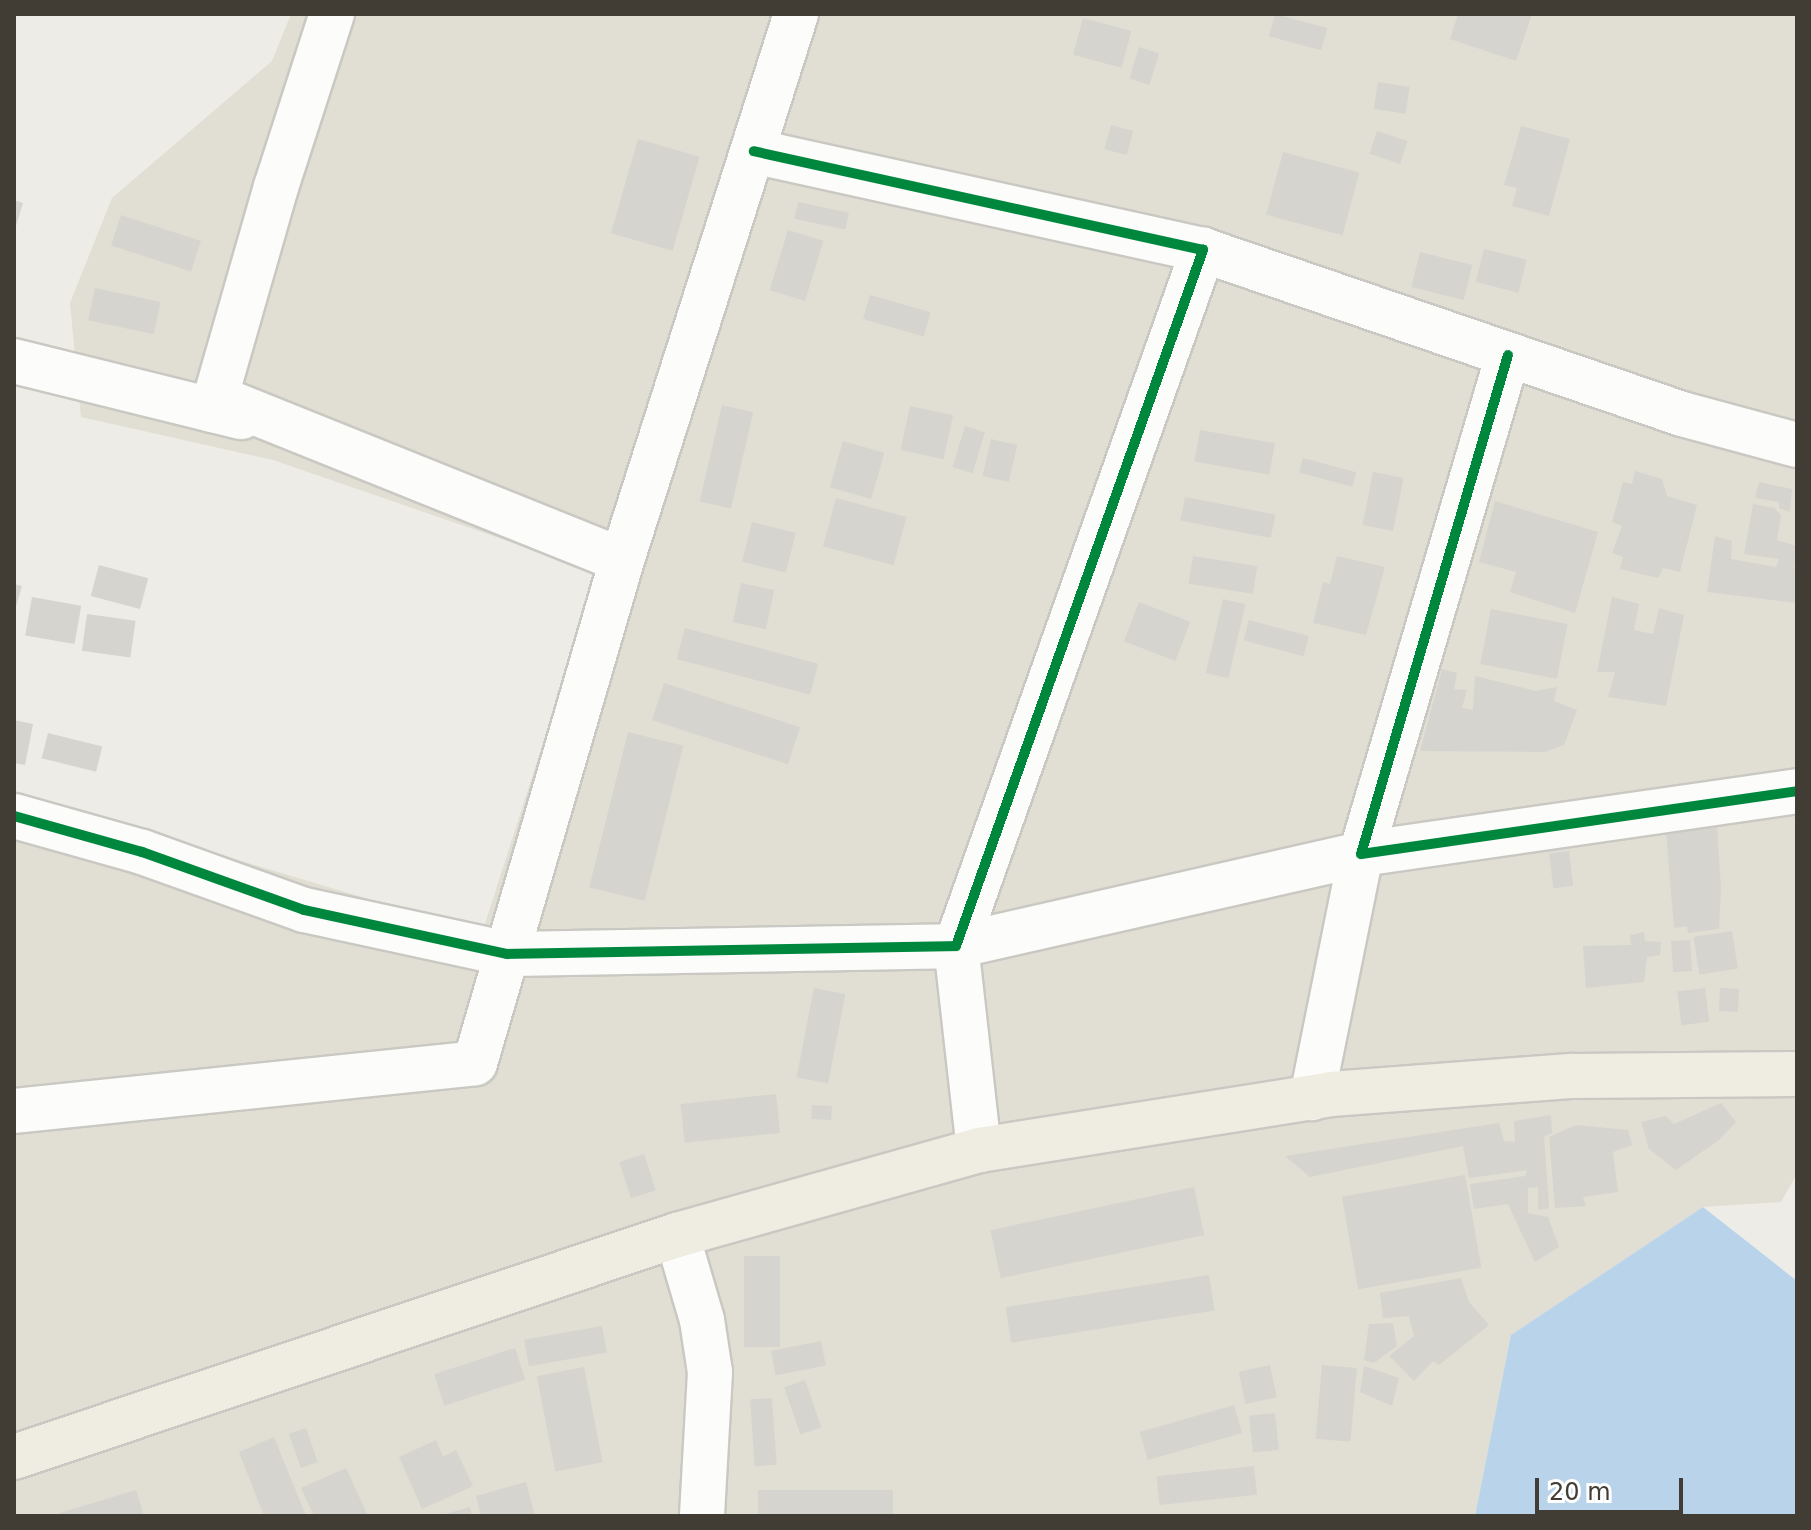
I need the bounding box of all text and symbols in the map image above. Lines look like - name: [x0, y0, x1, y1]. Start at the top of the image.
- scale bar: [1539, 1462, 1687, 1512]
- text: 20 m: [1549, 1478, 1611, 1506]

